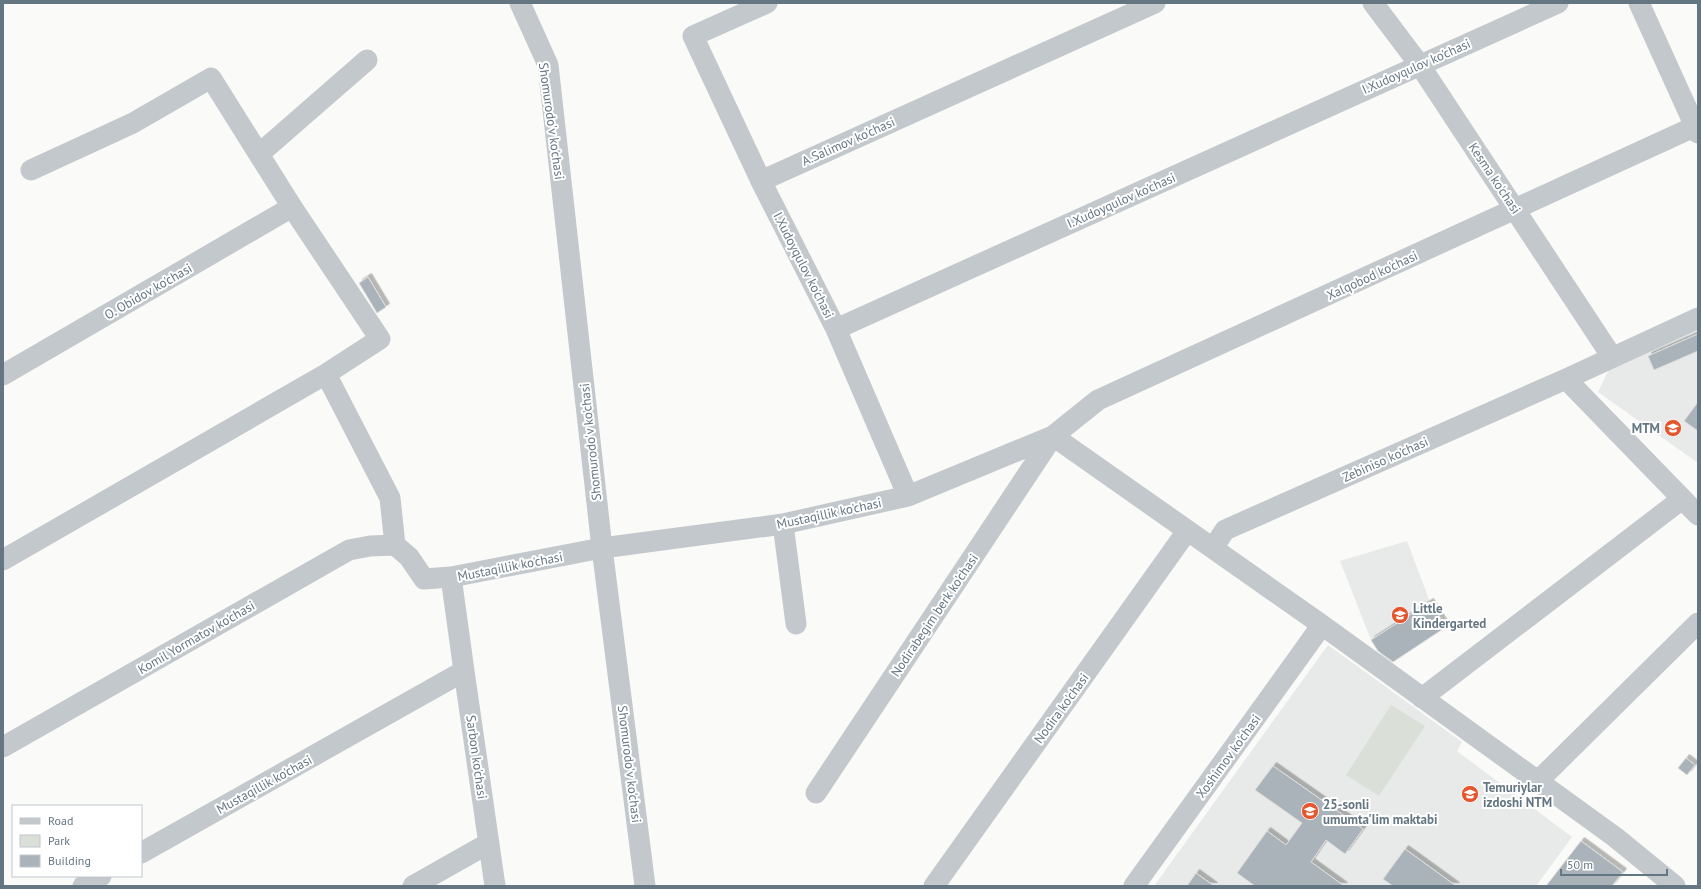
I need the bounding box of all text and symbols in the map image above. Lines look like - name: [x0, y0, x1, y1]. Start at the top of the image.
- street label: I.Xudoyqulov ko'chasi: [1359, 35, 1473, 98]
- street label: Shomurodo'v ko'chasi: [535, 61, 568, 181]
- street label: A.Salimov ko'chasi: [799, 113, 897, 170]
- street label: Kesma ko'chasi: [1465, 139, 1525, 217]
- street label: I.Xudoyqulov ko'chasi: [1064, 169, 1178, 232]
- street label: I.Xudoyqulov ko'chasi: [769, 209, 838, 321]
- street label: Xalqobod ko'chasi: [1324, 247, 1420, 304]
- street label: O. Obidov ko'chasi: [101, 259, 195, 323]
- street label: Shomurodo'v ko'chasi: [576, 382, 605, 501]
- school or university icon: MTM: [1663, 418, 1683, 438]
- place label: MTM: [1632, 420, 1660, 437]
- street label: Zebiniso ko'chasi: [1340, 433, 1431, 486]
- street label: Mustaqillik ko'chasi: [775, 494, 883, 533]
- street label: Mustaqillik ko'chasi: [456, 548, 564, 585]
- street label: Nodirabegim berk ko'chasi: [887, 551, 982, 680]
- street label: Komil Yormatov ko'chasi: [135, 597, 258, 678]
- place label: Little Kindergarted: [1413, 600, 1486, 632]
- school or university icon: Little Kindergarted: [1390, 605, 1410, 625]
- street label: Nodira ko'chasi: [1030, 670, 1093, 747]
- street label: Shomurodo'v ko'chasi: [614, 704, 645, 824]
- street label: Xoshimov ko'chasi: [1192, 711, 1264, 801]
- street label: Sarbon ko'chasi: [462, 714, 491, 800]
- street label: Mustaqillik ko'chasi: [213, 751, 315, 818]
- place label: Temuriylar izdoshi NTM: [1483, 779, 1552, 811]
- school or university icon: Temuriylar izdoshi NTM: [1460, 784, 1480, 804]
- place label: 25-sonli umumta'lim maktabi: [1323, 796, 1438, 828]
- school or university icon: 25-sonli umumta'lim maktabi: [1300, 801, 1320, 821]
- legend: [12, 805, 142, 877]
- text: Road: [48, 813, 73, 828]
- text: Park: [48, 833, 70, 848]
- scale bar: [1561, 851, 1667, 877]
- text: Building: [48, 853, 91, 868]
- text: 50 m: [1567, 857, 1593, 872]

